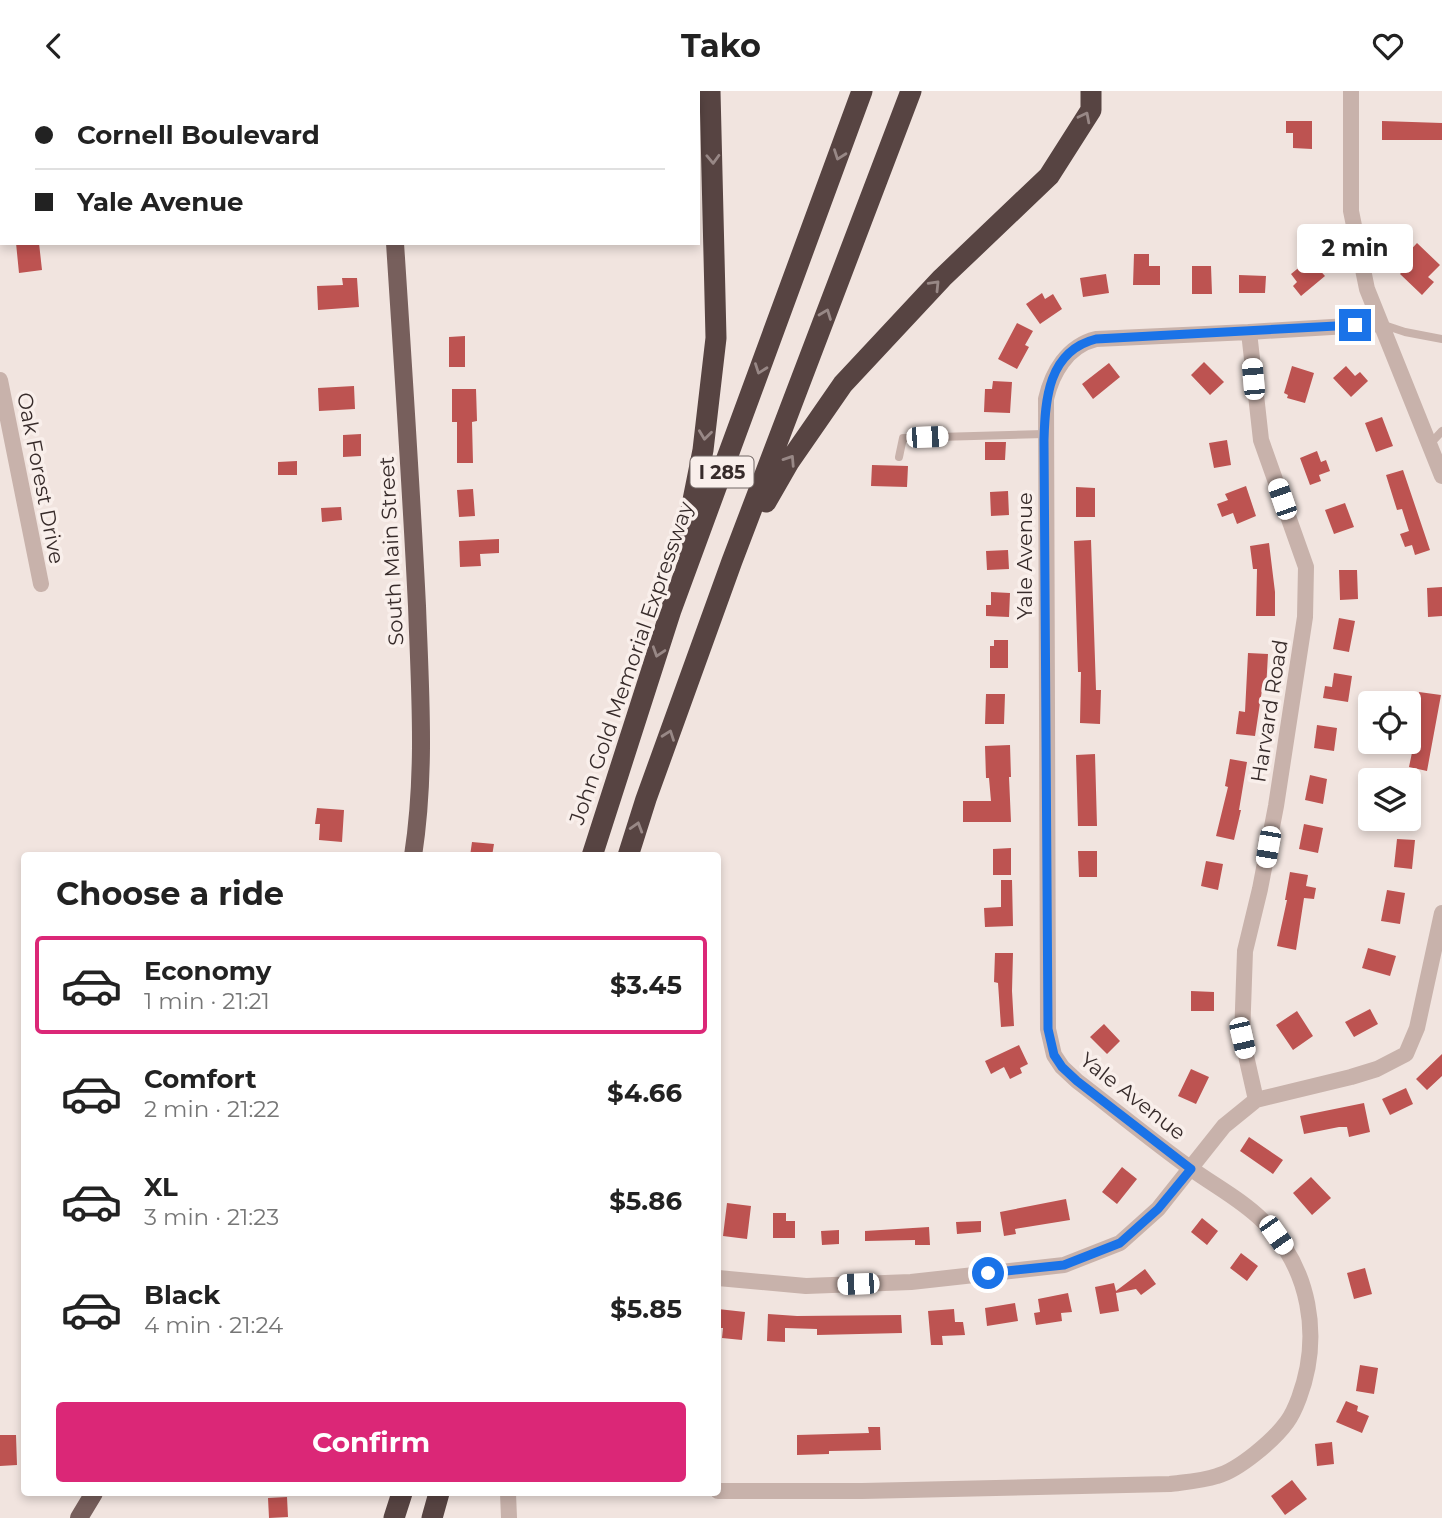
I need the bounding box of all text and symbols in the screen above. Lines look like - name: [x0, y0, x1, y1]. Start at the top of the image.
- text: Tako: [681, 26, 761, 65]
- icon: back: [35, 27, 73, 65]
- icon: heart: [1369, 27, 1407, 65]
- one-way arrow: [1077, 111, 1091, 124]
- text: Cornell Boulevard: [77, 119, 320, 151]
- one-way arrow: [833, 149, 847, 161]
- one-way arrow: [705, 154, 721, 165]
- text: Yale Avenue: [77, 186, 244, 218]
- callout: 2 min: [1297, 223, 1413, 273]
- text: 2 min: [1321, 234, 1389, 262]
- one-way arrow: [927, 280, 940, 293]
- one-way arrow: [817, 309, 831, 321]
- route end: [1339, 309, 1371, 341]
- car: [1241, 357, 1266, 401]
- one-way arrow: [754, 362, 768, 374]
- street label: Oak Forest Drive: [12, 390, 70, 566]
- car: [906, 426, 949, 448]
- one-way arrow: [697, 429, 712, 441]
- one-way arrow: [782, 454, 795, 467]
- street label: South Main Street: [374, 456, 408, 646]
- road number: I 285: [690, 457, 754, 487]
- car: [1266, 476, 1299, 522]
- street label: Yale Avenue: [1012, 492, 1037, 620]
- street label: John Gold Memorial Expressway: [564, 498, 698, 829]
- street label: Harvard Road: [1245, 638, 1293, 784]
- one-way arrow: [651, 645, 666, 657]
- map controls: [1358, 691, 1421, 831]
- button: locate: [1358, 691, 1421, 754]
- one-way arrow: [661, 729, 675, 741]
- button: layers: [1358, 768, 1421, 831]
- one-way arrow: [629, 822, 643, 834]
- car: [1255, 824, 1282, 870]
- text: Choose a ride: [56, 874, 284, 913]
- icon: car: [60, 954, 123, 1017]
- text: Economy: [144, 955, 271, 987]
- text: $3.45: [610, 969, 682, 1001]
- text: 1 min · 21:21: [144, 987, 270, 1015]
- car: [1228, 1015, 1257, 1061]
- street label: Yale Avenue: [1075, 1047, 1191, 1145]
- icon: car: [60, 1062, 123, 1125]
- text: Comfort: [144, 1063, 256, 1095]
- text: $4.66: [607, 1077, 682, 1109]
- text: 2 min · 21:22: [144, 1095, 279, 1123]
- icon: car: [60, 1170, 123, 1233]
- text: XL: [144, 1171, 178, 1203]
- text: $5.86: [609, 1185, 682, 1217]
- text: 3 min · 21:23: [144, 1203, 279, 1231]
- car: [1256, 1212, 1297, 1258]
- route start: [972, 1257, 1004, 1289]
- car: [837, 1273, 880, 1295]
- icon: car: [60, 1278, 123, 1341]
- text: Black: [144, 1279, 220, 1311]
- text: $5.85: [610, 1293, 682, 1325]
- text: 4 min · 21:24: [144, 1311, 283, 1339]
- button: Confirm: [56, 1402, 686, 1482]

